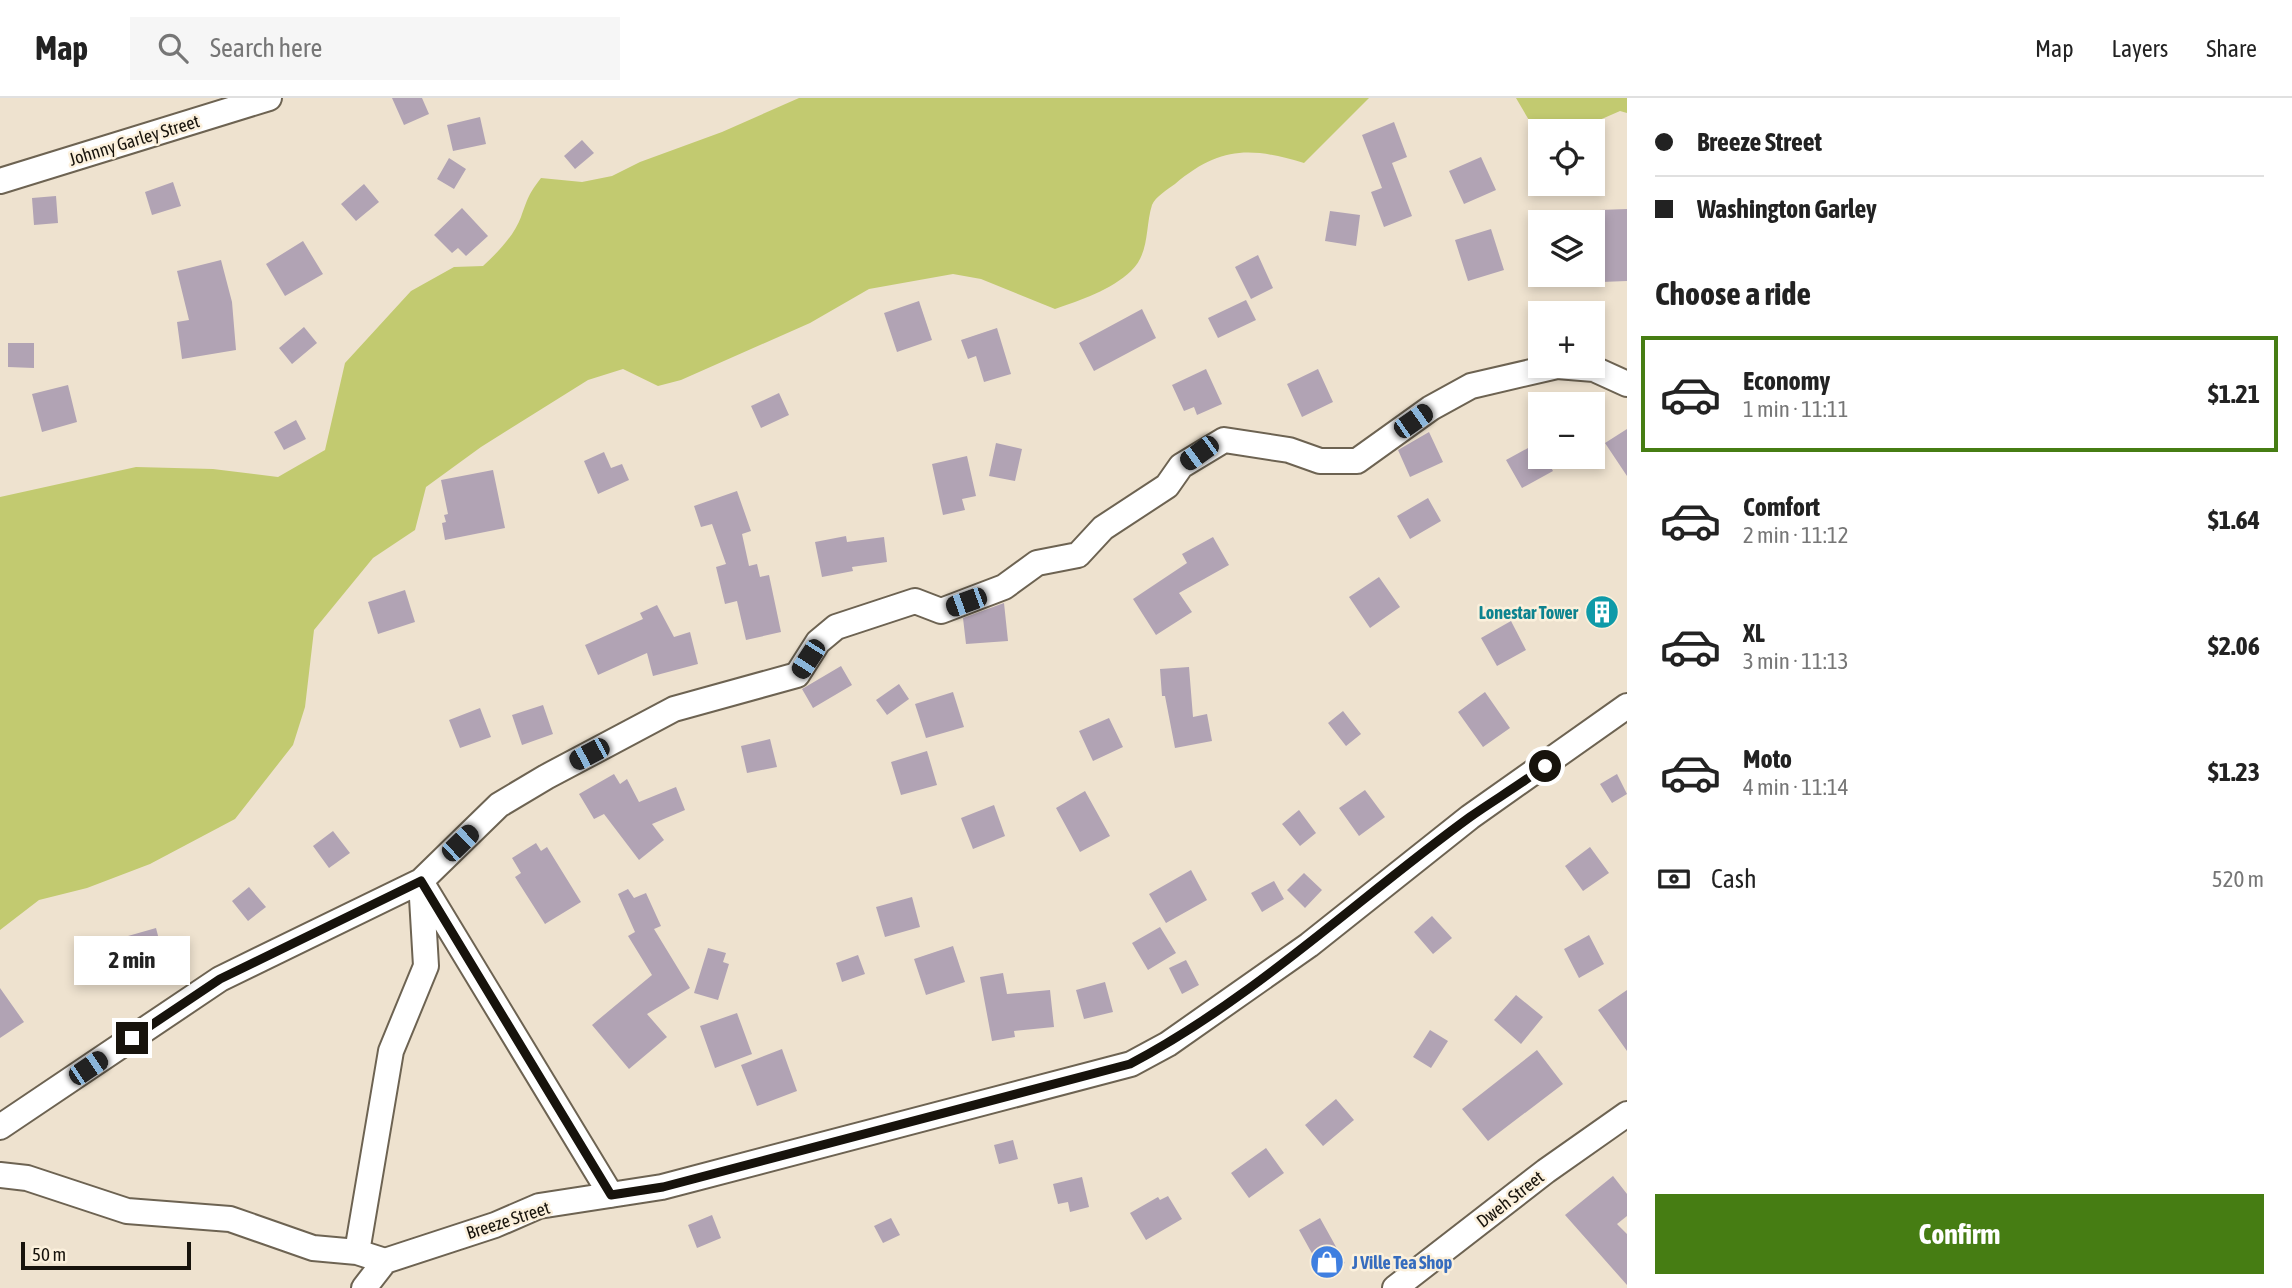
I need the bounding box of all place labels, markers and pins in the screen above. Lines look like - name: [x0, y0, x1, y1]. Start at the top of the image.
- building icon: Lonestar Tower: [1583, 593, 1621, 631]
- place label: Lonestar Tower: [1479, 602, 1579, 623]
- shop icon: J Ville Tea Shop: [1308, 1243, 1346, 1281]
- place label: J Ville Tea Shop: [1351, 1252, 1452, 1273]

